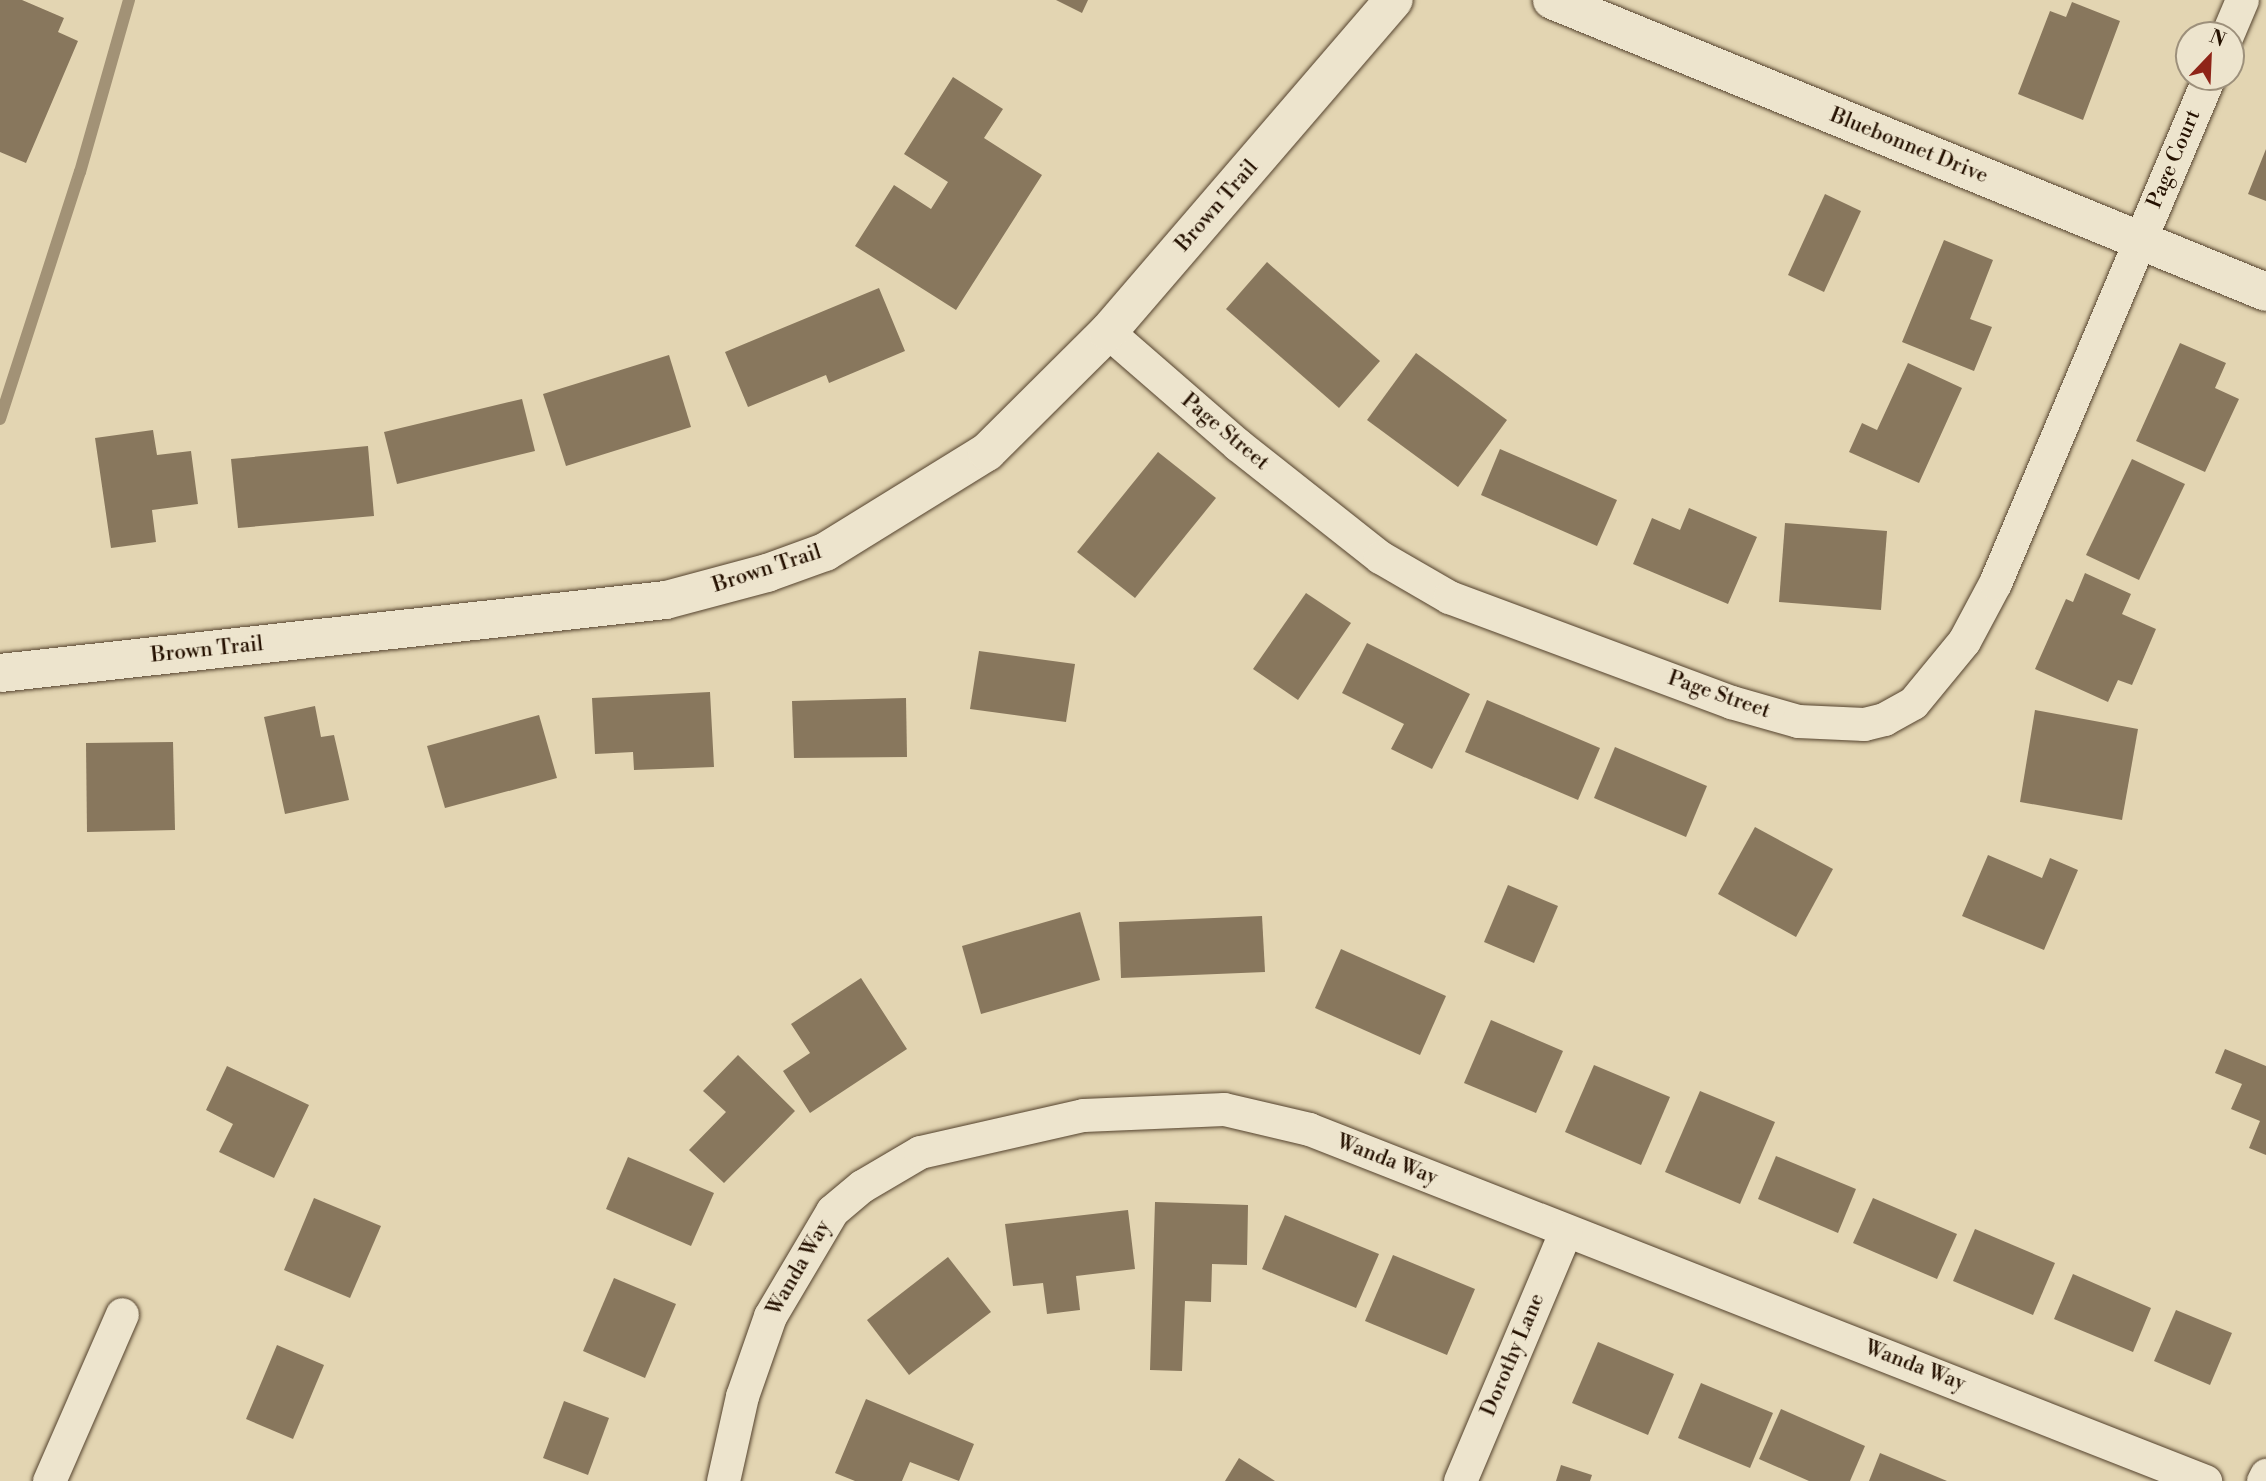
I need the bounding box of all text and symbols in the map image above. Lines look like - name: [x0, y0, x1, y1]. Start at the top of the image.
- north arrow: [2175, 21, 2245, 91]
- text: N: [2206, 25, 2229, 52]
- street label: Bluebonnet Drive: [1826, 103, 1992, 189]
- street label: Page Court: [2142, 106, 2206, 212]
- street label: Brown Trail: [1170, 155, 1264, 257]
- street label: Page Street: [1176, 388, 1274, 476]
- street label: Brown Trail: [709, 540, 825, 598]
- street label: Brown Trail: [150, 632, 264, 668]
- street label: Page Street: [1665, 666, 1773, 724]
- street label: Wanda Way: [1333, 1129, 1441, 1191]
- street label: Wanda Way: [762, 1216, 836, 1320]
- street label: Dorothy Lane: [1476, 1290, 1550, 1420]
- street label: Wanda Way: [1861, 1335, 1969, 1397]

